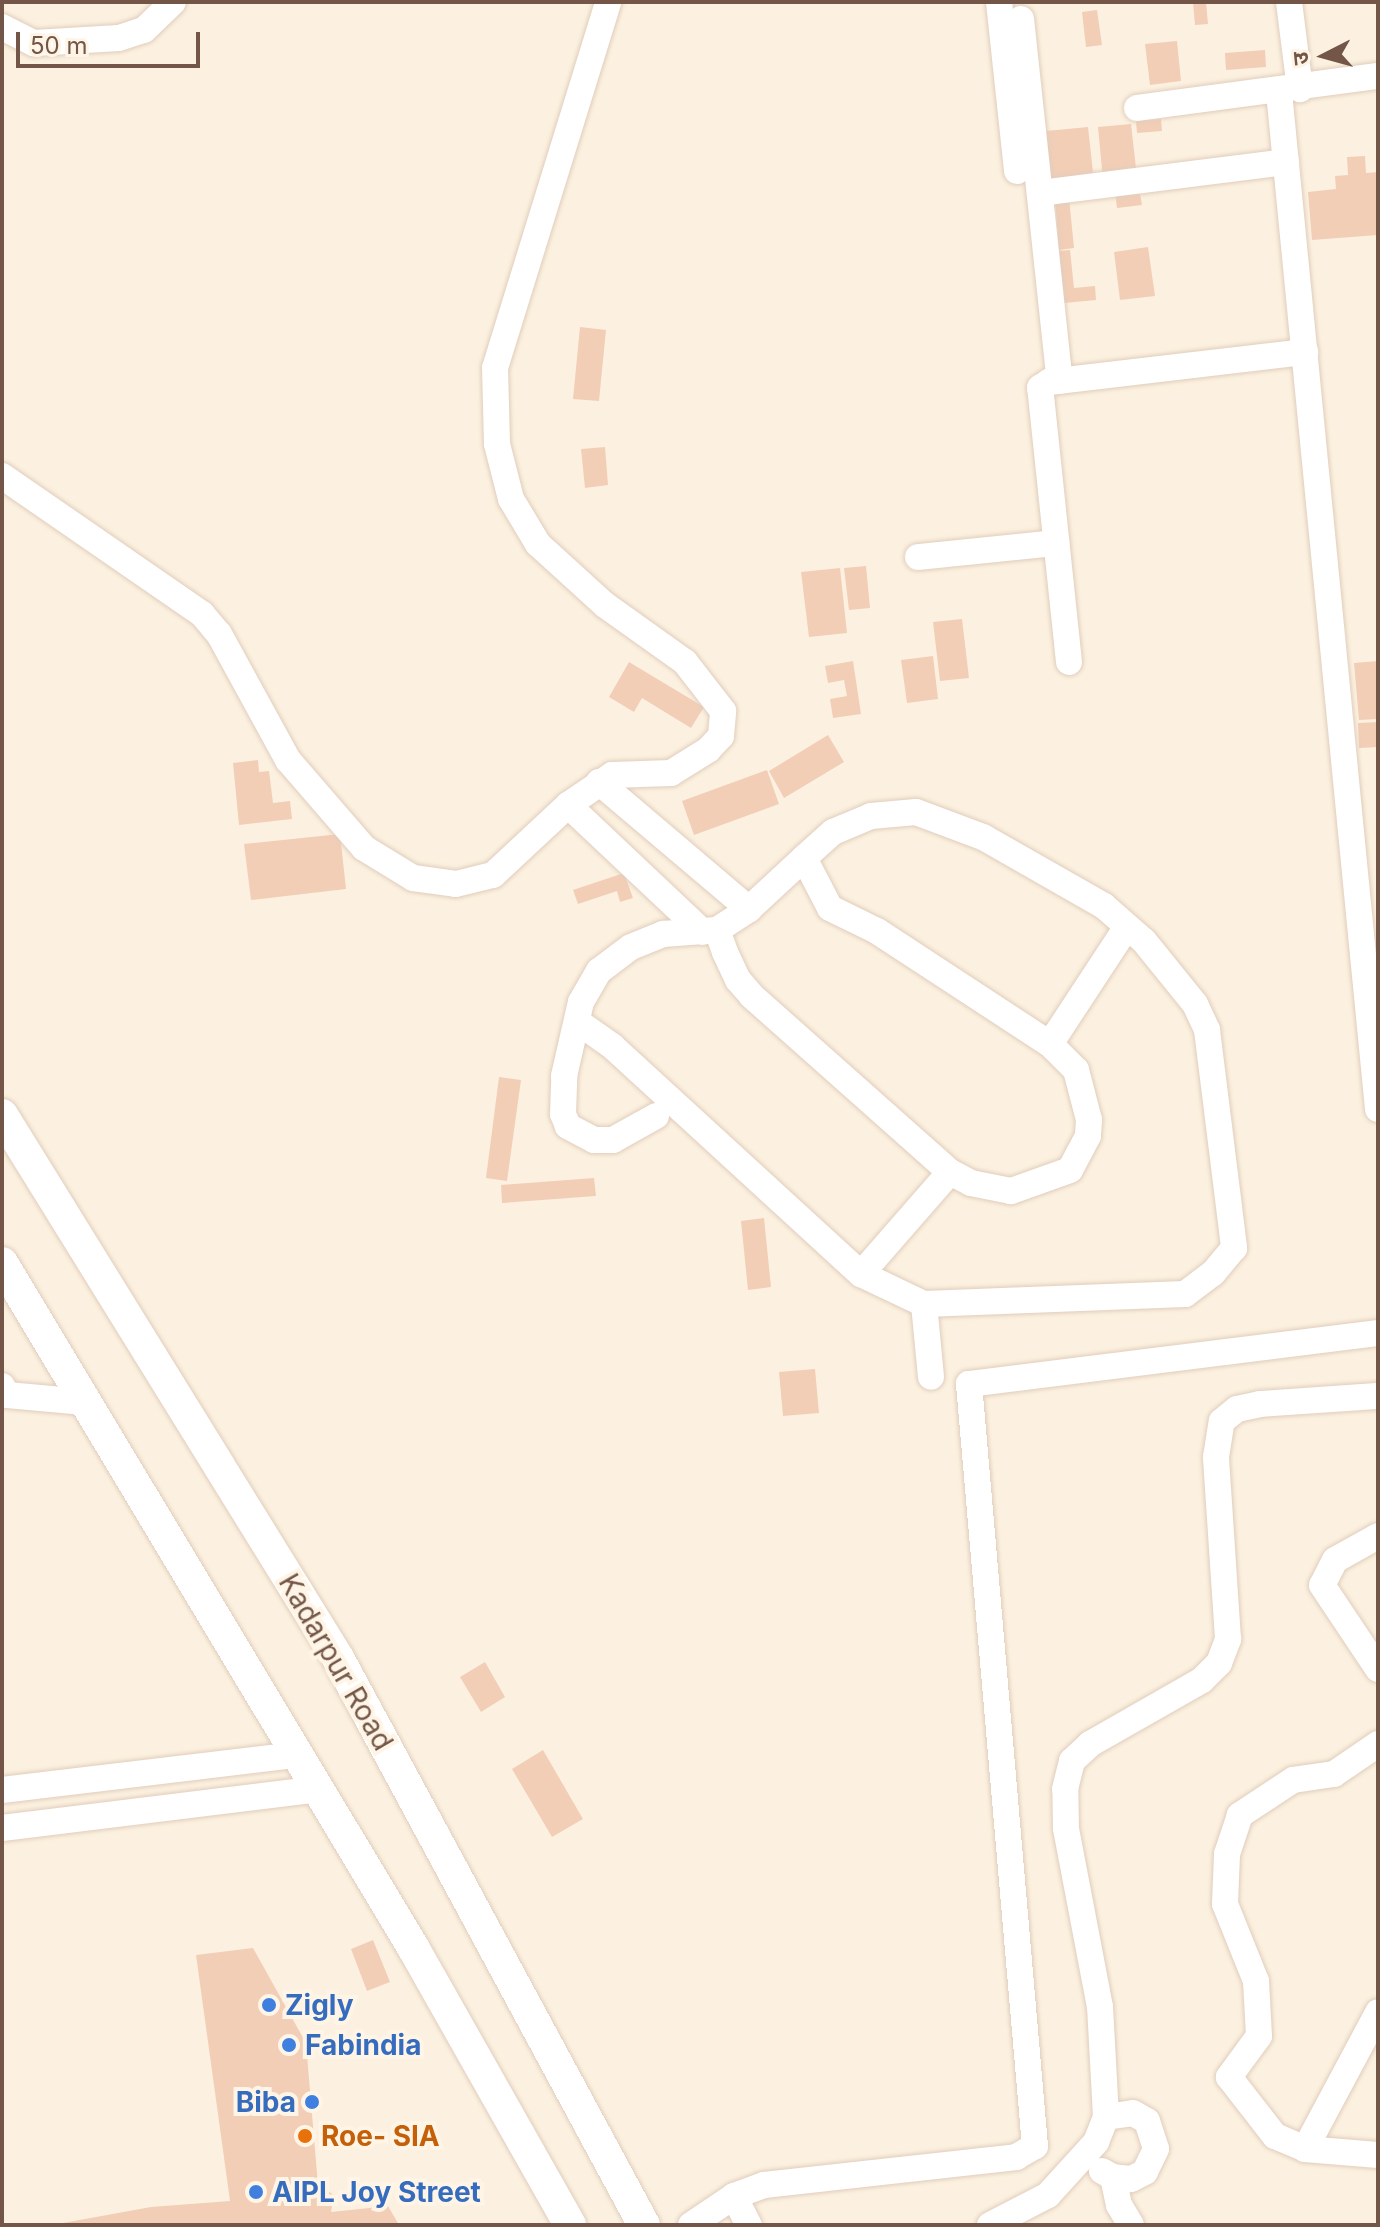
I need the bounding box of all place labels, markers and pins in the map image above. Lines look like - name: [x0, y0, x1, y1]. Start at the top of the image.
- place label: Zigly: [285, 1988, 354, 2022]
- marker: Zigly: [260, 1996, 278, 2014]
- place label: Fabindia: [305, 2028, 421, 2062]
- marker: Fabindia: [280, 2036, 298, 2054]
- place label: Biba: [236, 2085, 296, 2119]
- marker: Biba: [303, 2093, 321, 2111]
- place label: Roe- SIA: [321, 2119, 440, 2153]
- marker: Roe- SIA: [296, 2127, 314, 2145]
- place label: AIPL Joy Street: [272, 2175, 481, 2209]
- marker: AIPL Joy Street: [247, 2183, 265, 2201]

